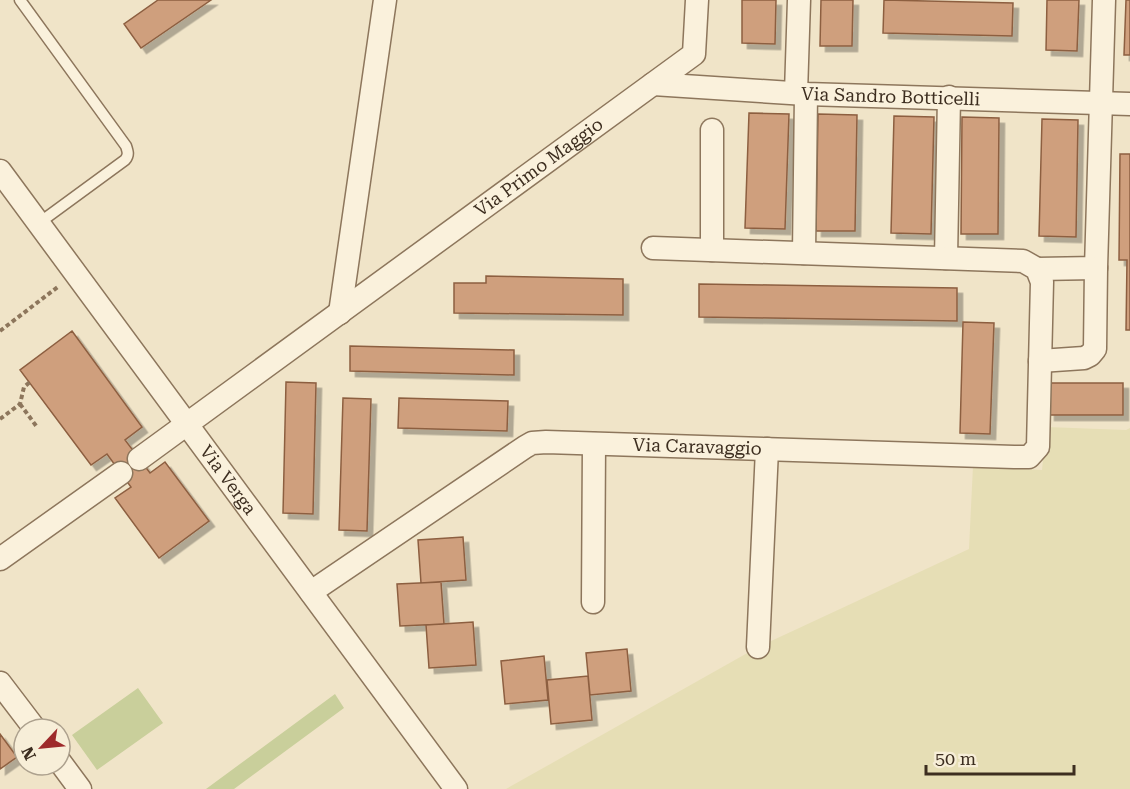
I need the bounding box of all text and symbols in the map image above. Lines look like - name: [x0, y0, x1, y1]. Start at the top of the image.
- street label: Via Sandro Botticelli: [801, 83, 981, 109]
- street label: Via Primo Maggio: [470, 113, 607, 221]
- street label: Via Caravaggio: [632, 434, 762, 459]
- street label: Via Verga: [196, 441, 261, 519]
- north arrow: [12, 717, 72, 777]
- scale bar: [926, 738, 1074, 776]
- text: N: [18, 744, 40, 763]
- text: 50 m: [935, 748, 976, 769]

